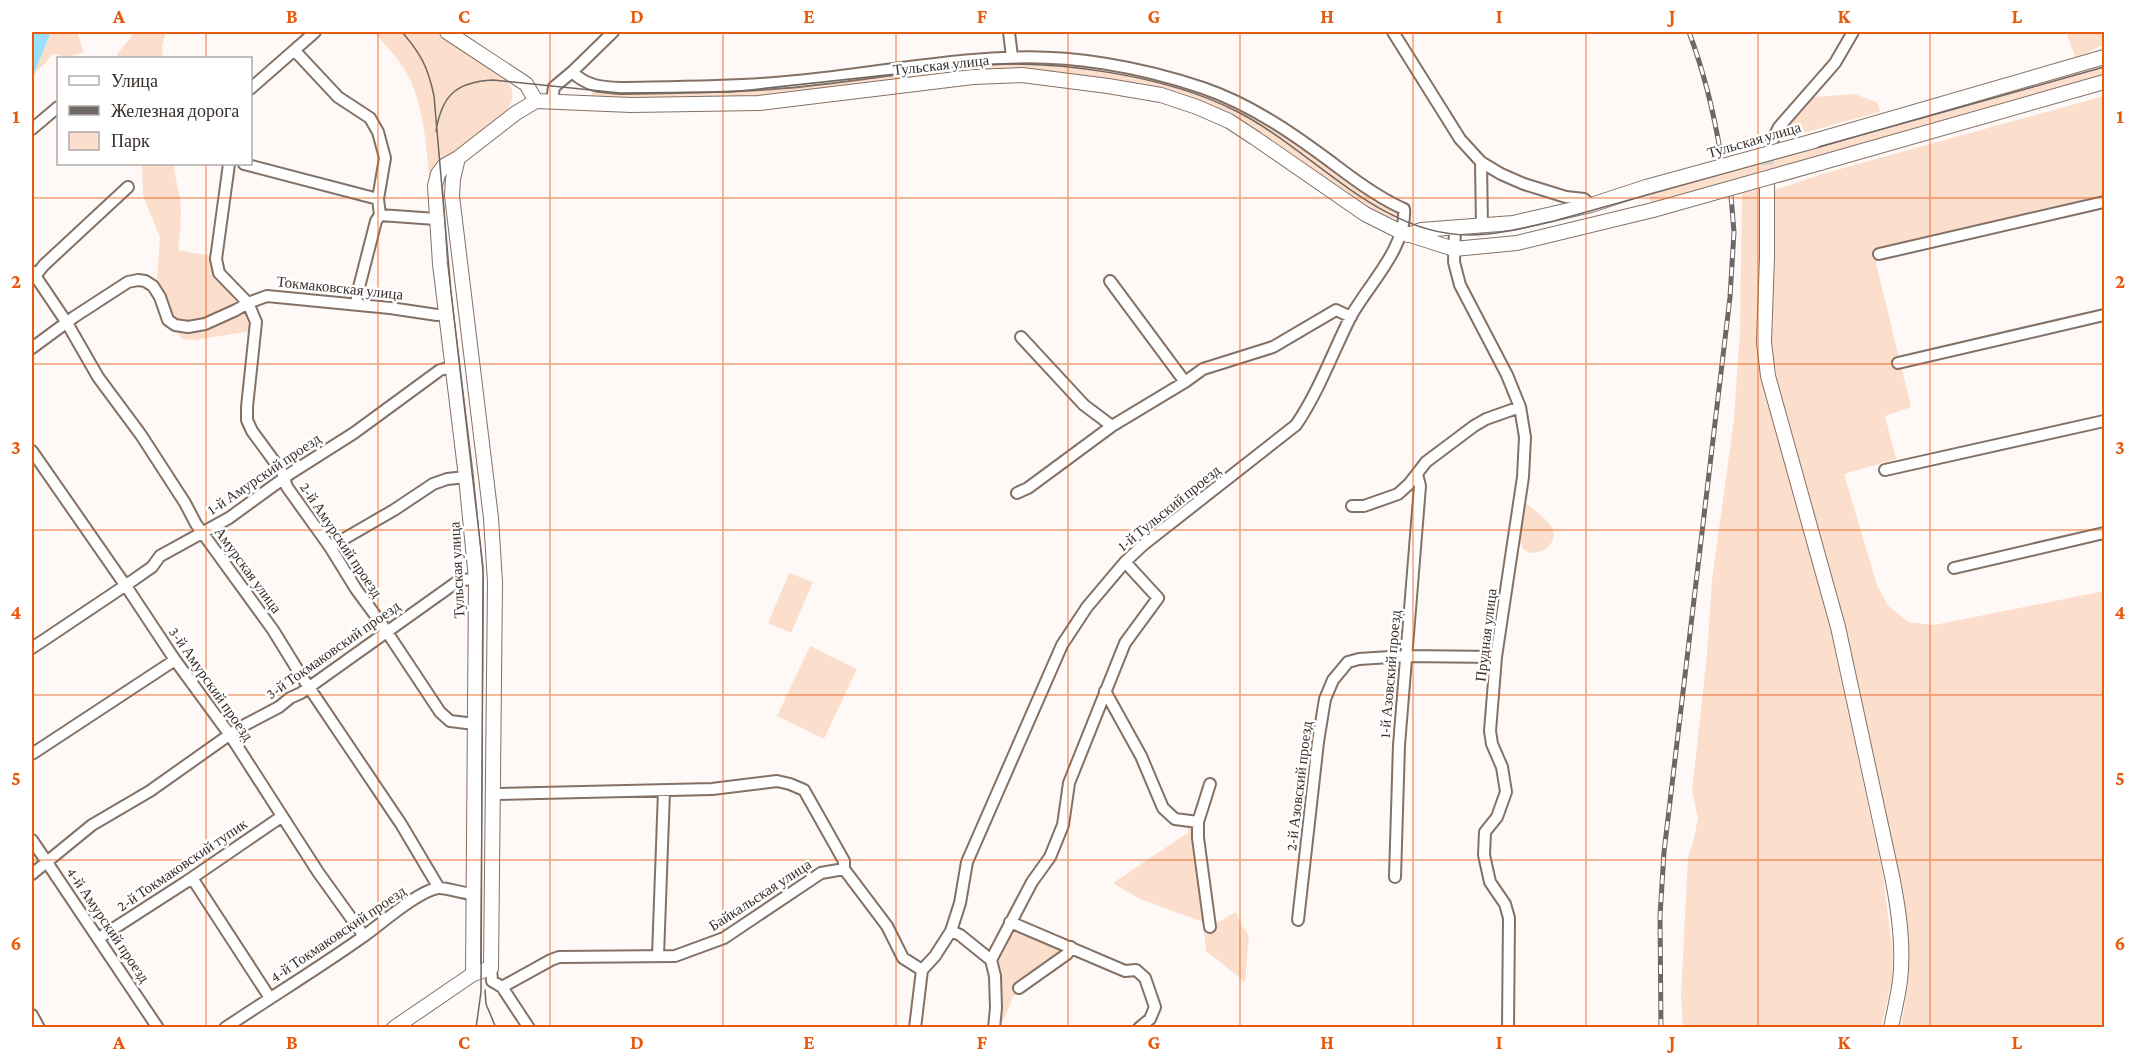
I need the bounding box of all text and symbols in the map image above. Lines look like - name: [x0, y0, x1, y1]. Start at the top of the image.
- text: A: [112, 5, 126, 27]
- text: B: [286, 5, 298, 27]
- text: C: [458, 5, 470, 27]
- text: D: [630, 5, 644, 27]
- text: E: [803, 5, 815, 27]
- text: F: [977, 5, 988, 27]
- text: G: [1148, 5, 1161, 27]
- text: H: [1320, 5, 1334, 27]
- text: I: [1496, 5, 1503, 27]
- text: J: [1667, 5, 1676, 27]
- text: K: [1838, 5, 1852, 27]
- text: L: [2012, 5, 2023, 27]
- street label: Тульская улица: [892, 52, 990, 78]
- legend: [57, 57, 252, 165]
- text: Улица: [111, 71, 158, 91]
- text: Железная дорога: [111, 101, 239, 121]
- text: 1: [12, 105, 20, 127]
- text: 1: [2116, 105, 2124, 127]
- street label: Тульская улица: [1705, 119, 1803, 161]
- text: Парк: [111, 131, 150, 151]
- text: 2: [11, 270, 21, 292]
- text: 2: [2115, 270, 2125, 292]
- street label: Токмаковская улица: [276, 273, 404, 303]
- street label: 1-й Амурский проезд: [204, 430, 324, 518]
- text: 3: [11, 436, 21, 458]
- text: 3: [2115, 436, 2125, 458]
- street label: 1-й Тульский проезд: [1115, 462, 1224, 554]
- street label: 2-й Амурский проезд: [297, 480, 386, 601]
- street label: Тульская улица: [446, 521, 468, 619]
- street label: Амурская улица: [211, 524, 285, 616]
- street label: Прудная улица: [1472, 587, 1500, 683]
- street label: 3-й Токмаковский проезд: [263, 598, 403, 702]
- text: 4: [11, 601, 22, 623]
- text: 4: [2115, 601, 2126, 623]
- street label: 1-й Азовский проезд: [1376, 609, 1404, 739]
- street label: 3-й Амурский проезд: [166, 624, 256, 744]
- street label: 2-й Азовский проезд: [1283, 720, 1315, 852]
- text: 5: [11, 767, 21, 789]
- text: 5: [2115, 767, 2125, 789]
- street label: 2-й Токмаковский тупик: [114, 815, 251, 915]
- street label: Байкальская улица: [706, 856, 814, 934]
- street label: 4-й Амурский проезд: [63, 864, 153, 986]
- street label: 4-й Токмаковский проезд: [267, 882, 409, 985]
- text: 6: [11, 932, 21, 954]
- text: 6: [2115, 932, 2125, 954]
- text: A: [112, 1031, 126, 1053]
- text: B: [286, 1031, 298, 1053]
- text: C: [458, 1031, 470, 1053]
- text: D: [630, 1031, 644, 1053]
- text: E: [803, 1031, 815, 1053]
- text: F: [977, 1031, 988, 1053]
- text: G: [1148, 1031, 1161, 1053]
- text: H: [1320, 1031, 1334, 1053]
- text: I: [1496, 1031, 1503, 1053]
- text: J: [1667, 1031, 1676, 1053]
- text: K: [1838, 1031, 1852, 1053]
- text: L: [2012, 1031, 2023, 1053]

